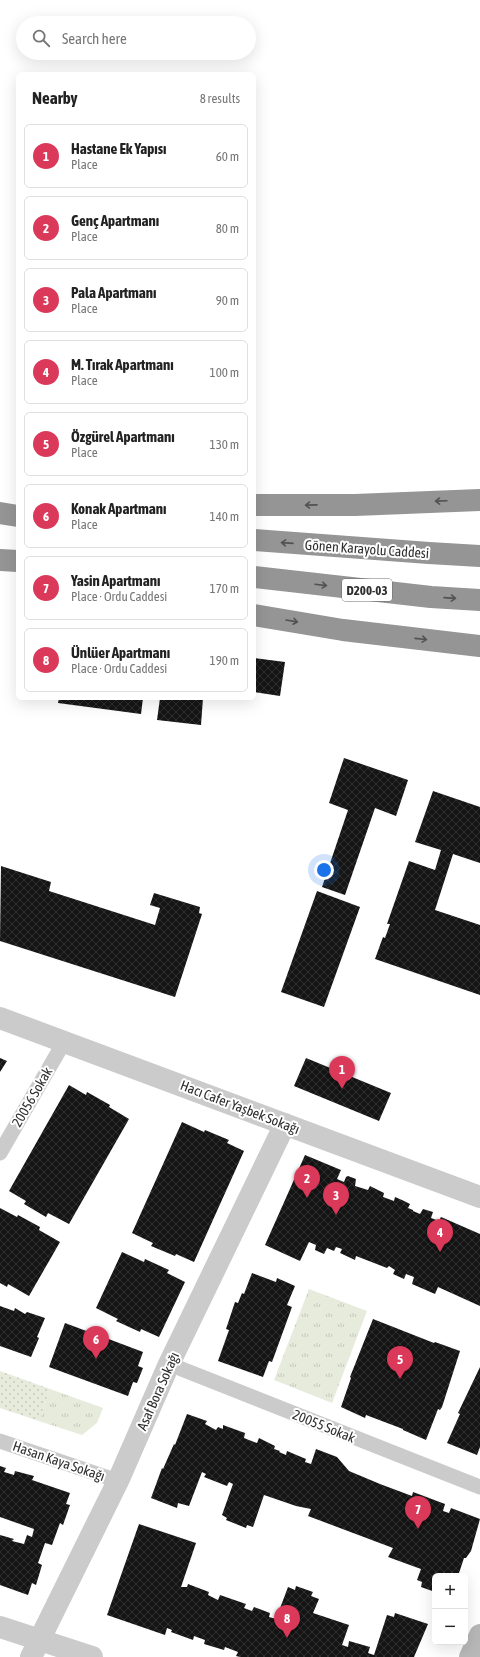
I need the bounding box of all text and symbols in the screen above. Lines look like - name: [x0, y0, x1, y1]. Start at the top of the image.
- search box: [16, 16, 256, 60]
- icon: search: [30, 27, 52, 49]
- text: Search here: [62, 30, 127, 47]
- text: Nearby: [32, 88, 78, 108]
- text: 8 results: [200, 91, 240, 106]
- text: Hastane Ek Yapısı: [71, 140, 167, 157]
- text: 1: [43, 149, 49, 164]
- text: 60 m: [216, 149, 239, 164]
- text: Place: [71, 157, 98, 172]
- text: Genç Apartmanı: [71, 212, 159, 229]
- text: 2: [43, 221, 49, 236]
- text: 80 m: [216, 221, 239, 236]
- text: Place: [71, 229, 98, 244]
- text: Pala Apartmanı: [71, 284, 157, 301]
- text: 3: [43, 293, 49, 308]
- text: 90 m: [216, 293, 239, 308]
- text: Place: [71, 301, 98, 316]
- text: M. Tırak Apartmanı: [71, 356, 174, 373]
- text: 4: [43, 365, 49, 380]
- text: 100 m: [210, 365, 239, 380]
- text: Place: [71, 373, 98, 388]
- text: Özgürel Apartmanı: [71, 428, 175, 445]
- text: 5: [43, 437, 49, 452]
- text: 130 m: [210, 437, 239, 452]
- text: Place: [71, 445, 98, 460]
- one-way arrow: [435, 498, 448, 505]
- text: Konak Apartmanı: [71, 500, 167, 517]
- one-way arrow: [305, 501, 318, 509]
- text: 6: [43, 509, 49, 524]
- text: 140 m: [210, 509, 239, 524]
- text: Place: [71, 517, 98, 532]
- street label: Gönen Karayolu Caddesi: [304, 537, 430, 561]
- one-way arrow: [281, 539, 294, 546]
- text: Yasin Apartmanı: [71, 572, 160, 589]
- road number: D200-03: [342, 579, 392, 601]
- text: 7: [43, 581, 49, 596]
- text: 170 m: [210, 581, 239, 596]
- one-way arrow: [314, 581, 327, 588]
- text: Place · Ordu Caddesi: [71, 589, 167, 604]
- one-way arrow: [443, 595, 456, 602]
- one-way arrow: [286, 618, 299, 626]
- one-way arrow: [414, 635, 427, 643]
- text: Ünlüer Apartmanı: [71, 644, 170, 661]
- text: 8: [43, 653, 49, 668]
- text: 190 m: [210, 653, 239, 668]
- text: Place · Ordu Caddesi: [71, 661, 167, 676]
- your location: [314, 860, 334, 880]
- pin: 1: [329, 1056, 355, 1089]
- street label: 20056 Sokak: [9, 1064, 55, 1130]
- street label: Hacı Cafer Yaşbek Sokağı: [178, 1077, 302, 1137]
- pin: 2: [294, 1165, 320, 1198]
- pin: 3: [323, 1182, 349, 1215]
- pin: 4: [427, 1219, 453, 1252]
- pin: 6: [83, 1326, 109, 1359]
- pin: 5: [387, 1346, 413, 1379]
- street label: Asaf Bora Sokağı: [134, 1349, 182, 1433]
- street label: 20055 Sokak: [290, 1406, 358, 1446]
- street label: Hasan Kaya Sokağı: [11, 1438, 107, 1484]
- pin: 7: [405, 1496, 431, 1529]
- map controls: [432, 1573, 468, 1645]
- button: +: [432, 1573, 468, 1609]
- pin: 8: [274, 1605, 300, 1638]
- button: −: [432, 1609, 468, 1645]

